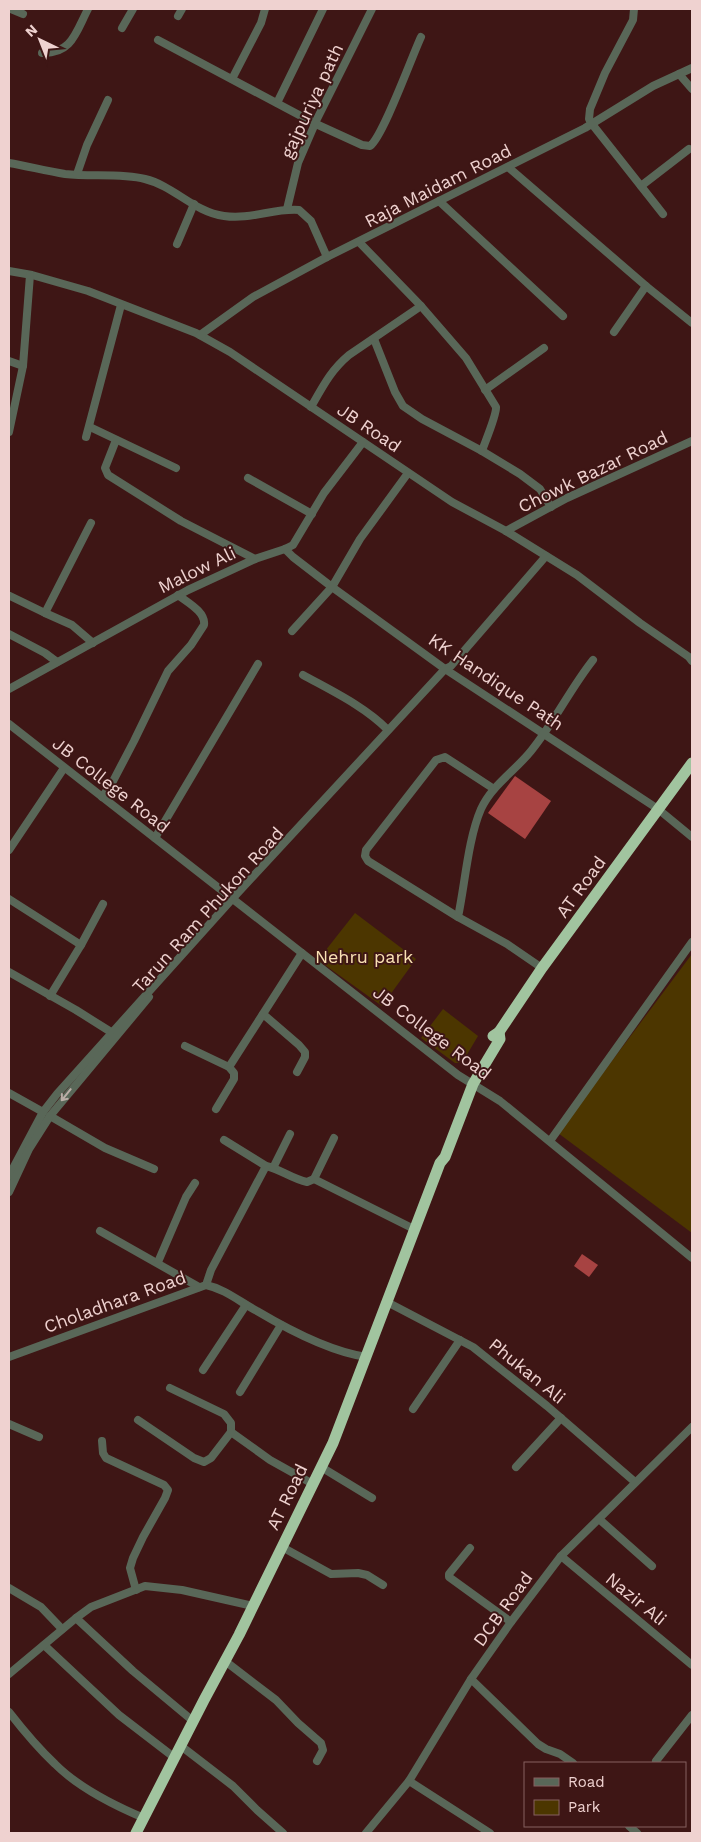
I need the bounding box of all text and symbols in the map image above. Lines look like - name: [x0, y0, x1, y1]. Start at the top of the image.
- north arrow: [15, 15, 65, 65]
- text: N: [22, 21, 40, 40]
- street label: gajpuriya path: [276, 40, 347, 161]
- street label: Raja Maidam Road: [361, 139, 515, 232]
- street label: JB Road: [334, 399, 405, 456]
- street label: Chowk Bazar Road: [515, 426, 671, 517]
- street label: Malow Ali: [155, 542, 239, 597]
- street label: KK Handique Path: [425, 629, 568, 735]
- street label: JB College Road: [49, 732, 174, 837]
- street label: Tarun Ram Phukon Road: [128, 823, 288, 997]
- street label: AT Road: [551, 852, 610, 921]
- park label: Nehru park: [315, 946, 413, 967]
- street label: JB College Road: [369, 981, 496, 1084]
- one-way arrow: [60, 1089, 71, 1102]
- street label: Choladhara Road: [41, 1266, 189, 1337]
- street label: Phukan Ali: [485, 1333, 570, 1408]
- street label: AT Road: [262, 1460, 311, 1533]
- street label: DCB Road: [468, 1567, 537, 1650]
- street label: Nazir Ali: [602, 1568, 671, 1629]
- legend: [524, 1762, 686, 1827]
- text: Road: [568, 1773, 605, 1791]
- text: Park: [568, 1798, 601, 1816]

